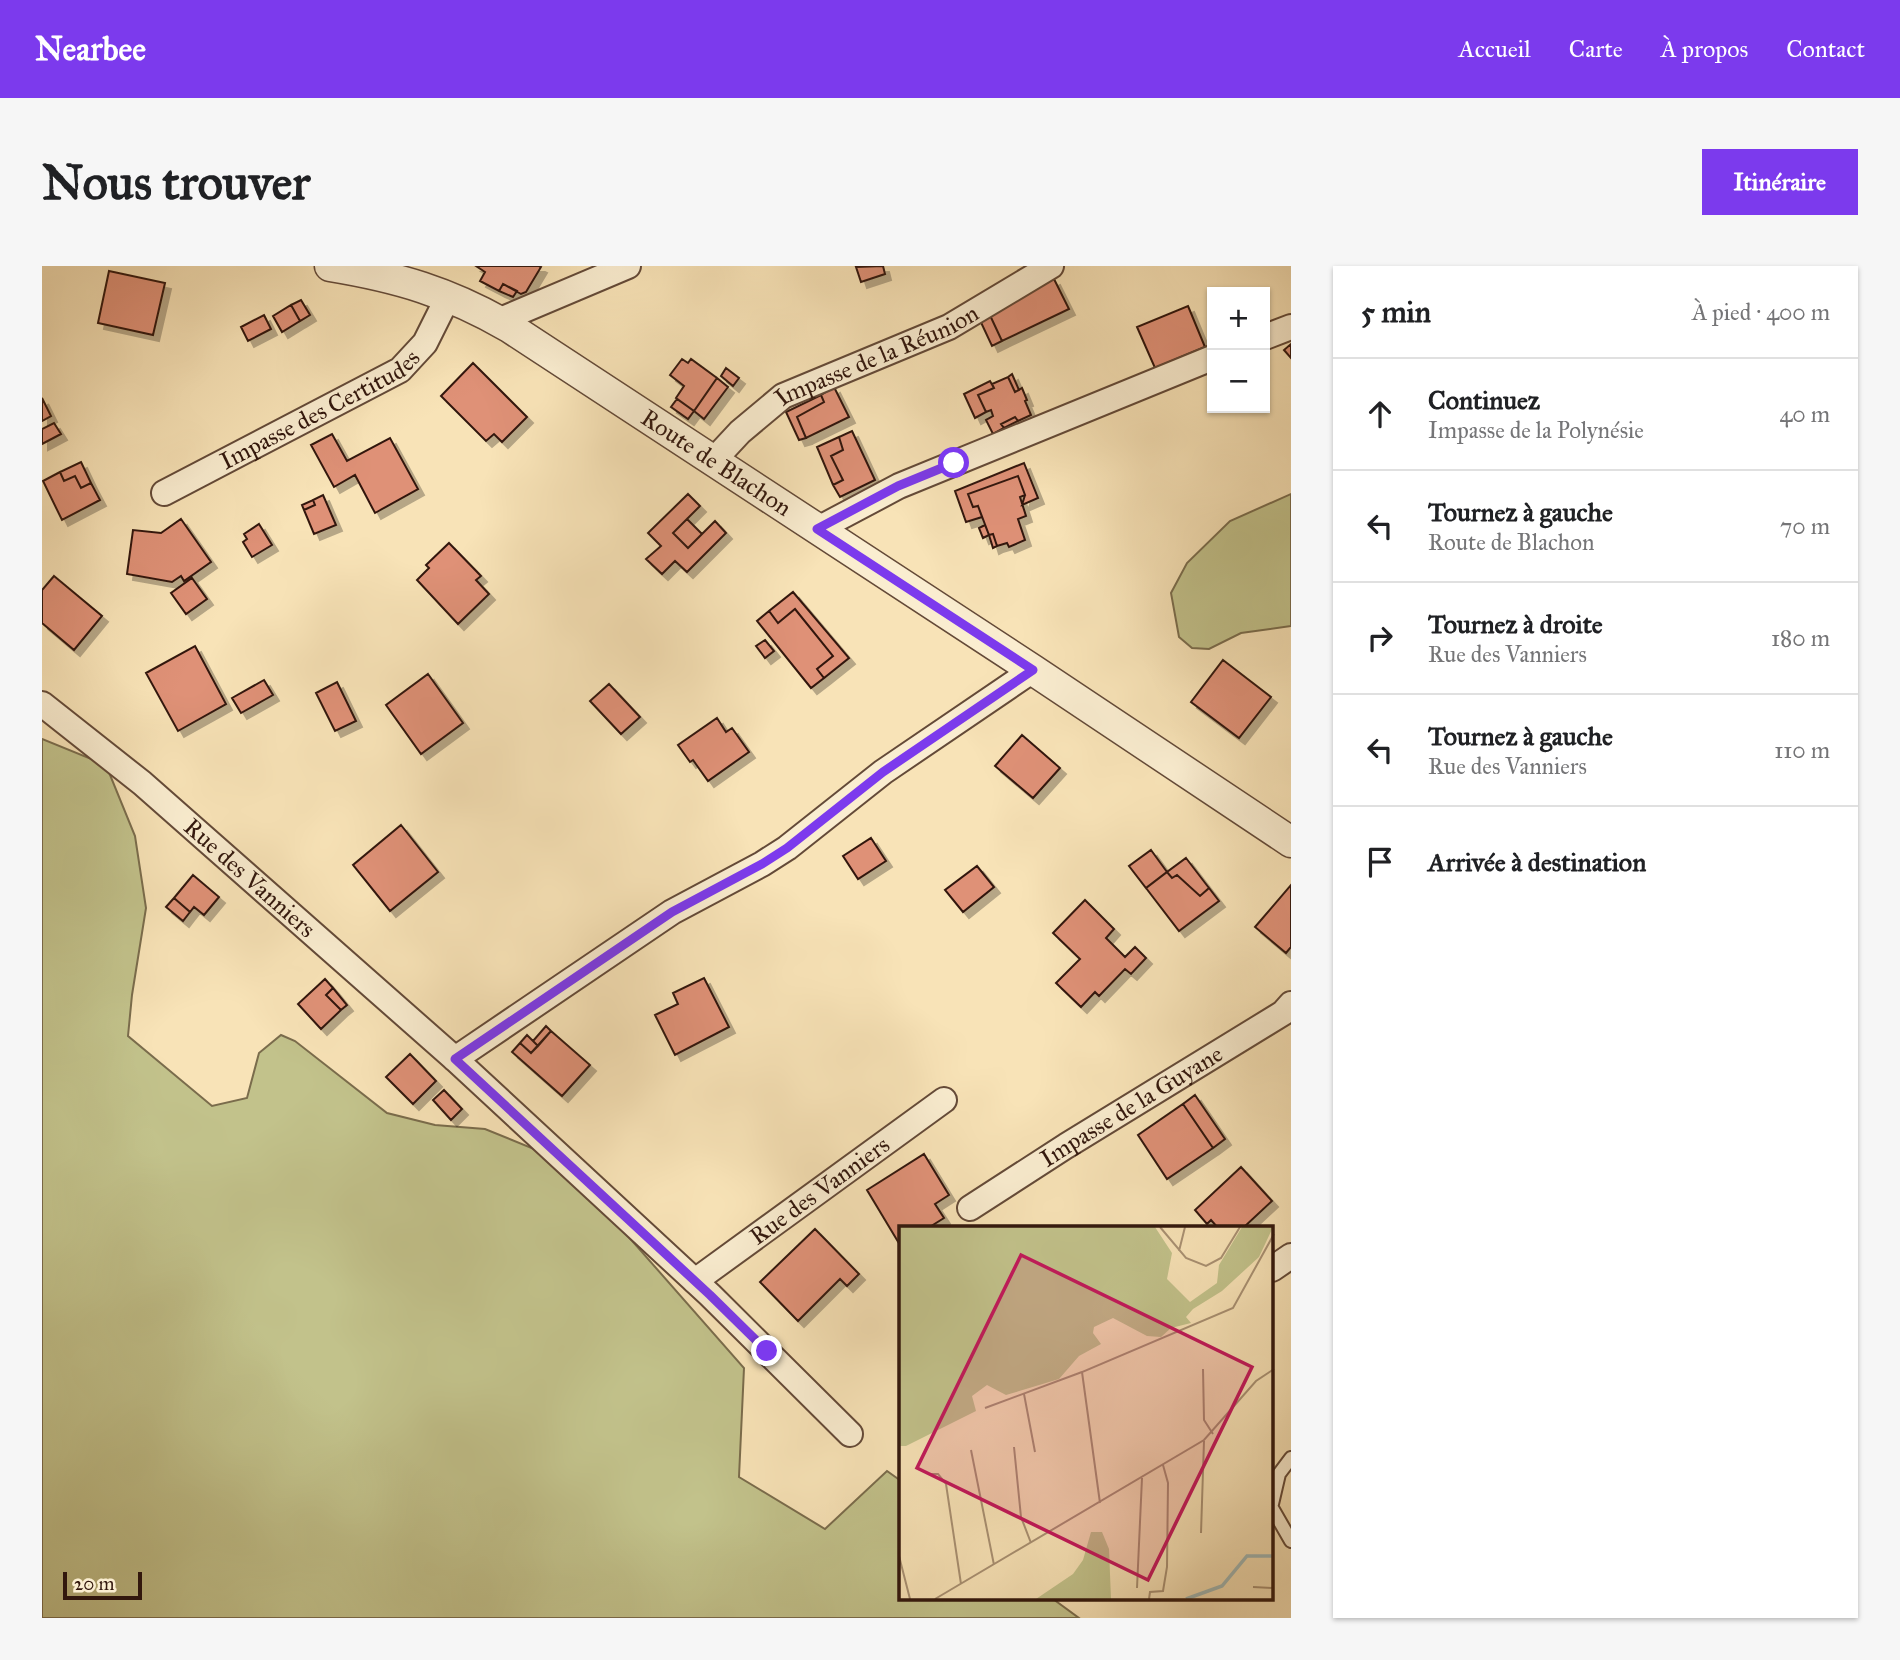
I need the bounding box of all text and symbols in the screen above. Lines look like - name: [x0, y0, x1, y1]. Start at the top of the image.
- text: Nearbee: [35, 29, 146, 69]
- text: Accueil: [1459, 34, 1531, 64]
- text: Carte: [1569, 34, 1623, 64]
- text: À propos: [1661, 34, 1748, 64]
- text: Contact: [1786, 34, 1865, 64]
- button: Itinéraire: [1702, 149, 1858, 215]
- text: Nous trouver: [42, 153, 310, 212]
- map controls: [1207, 287, 1270, 413]
- button: +: [1207, 287, 1270, 350]
- text: 5 min: [1361, 294, 1431, 330]
- street label: Impasse de la Réunion: [768, 298, 984, 412]
- text: À pied · 400 m: [1692, 298, 1830, 326]
- street label: Impasse des Certitudes: [215, 343, 426, 476]
- button: −: [1207, 350, 1270, 413]
- text: Continuez: [1428, 384, 1540, 416]
- icon: ahead: [1361, 395, 1399, 433]
- text: 40 m: [1780, 400, 1830, 428]
- street label: Route de Blachon: [635, 403, 797, 523]
- text: Impasse de la Polynésie: [1428, 416, 1644, 444]
- route start: [938, 447, 969, 478]
- text: Tournez à gauche: [1428, 496, 1613, 528]
- icon: left: [1361, 507, 1399, 545]
- text: 70 m: [1780, 512, 1830, 540]
- text: Route de Blachon: [1428, 528, 1595, 556]
- text: Tournez à droite: [1428, 608, 1603, 640]
- icon: right: [1361, 619, 1399, 657]
- text: 180 m: [1771, 624, 1830, 652]
- text: Rue des Vanniers: [1428, 640, 1587, 668]
- text: Tournez à gauche: [1428, 720, 1613, 752]
- icon: left: [1361, 731, 1399, 769]
- text: 110 m: [1774, 736, 1830, 764]
- text: Rue des Vanniers: [1428, 752, 1587, 780]
- street label: Rue des Vanniers: [178, 812, 322, 944]
- icon: arrive: [1361, 843, 1399, 881]
- text: Arrivée à destination: [1428, 846, 1646, 878]
- street label: Impasse de la Guyane: [1035, 1039, 1228, 1174]
- street label: Rue des Vanniers: [744, 1130, 895, 1251]
- inset map: [899, 1226, 1274, 1600]
- route end: [751, 1335, 782, 1366]
- scale bar: [63, 1569, 142, 1601]
- text: 20 m: [74, 1572, 115, 1595]

